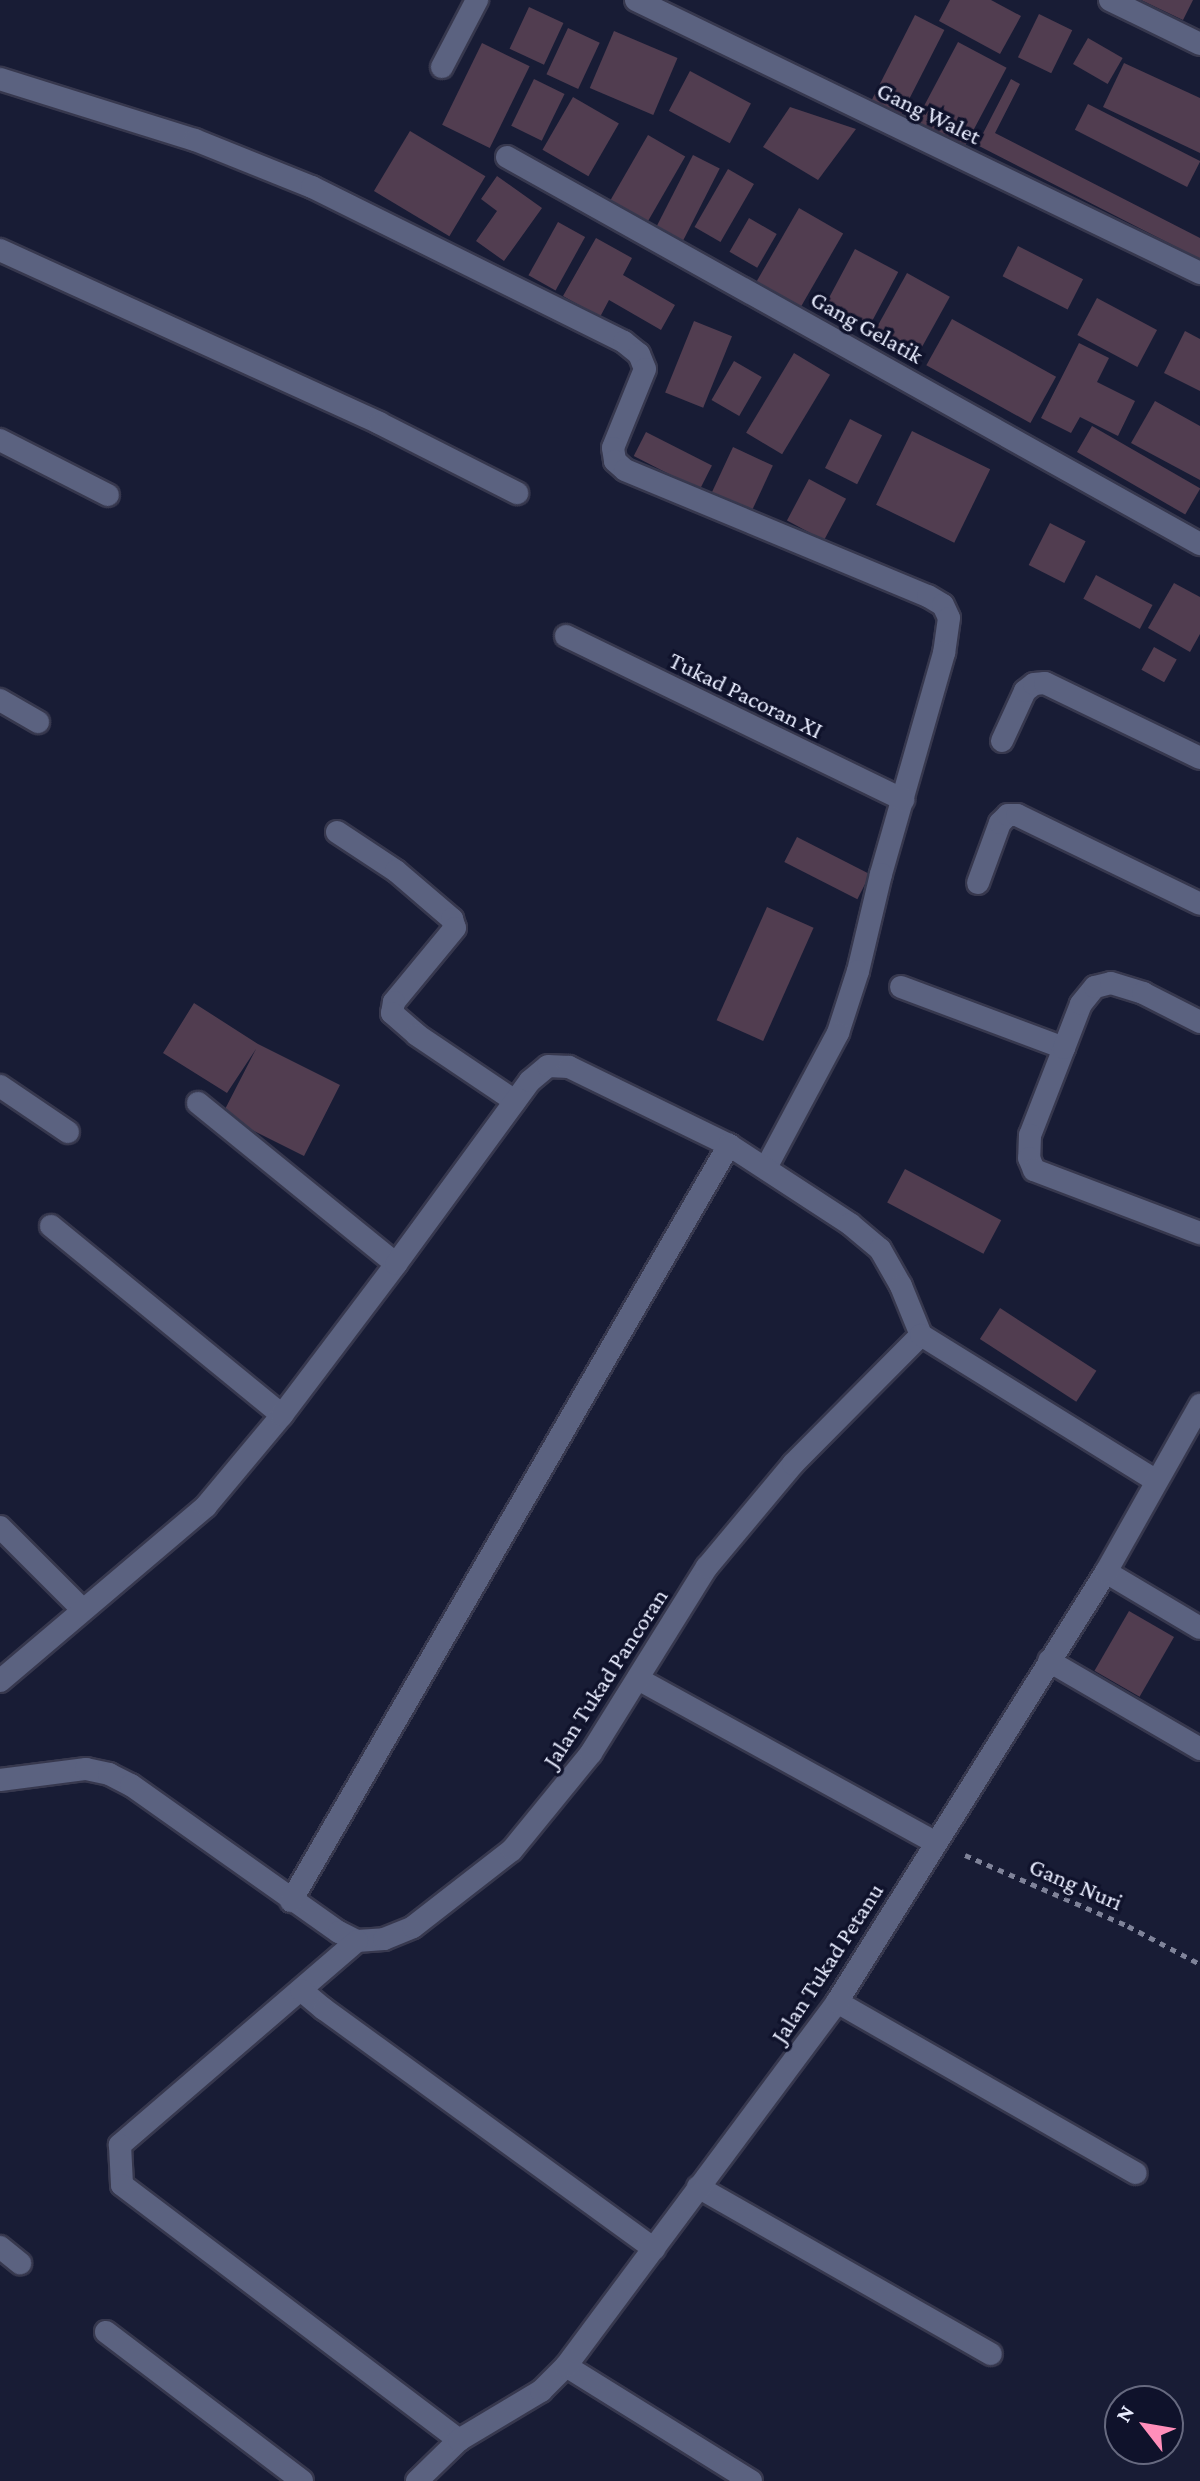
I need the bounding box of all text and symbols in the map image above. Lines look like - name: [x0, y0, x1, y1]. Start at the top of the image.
- street label: Gang Walet: [872, 75, 986, 151]
- street label: Gang Gelatik: [806, 284, 928, 370]
- street label: Tukad Pacoran XI: [665, 645, 827, 745]
- street label: Jalan Tukad Pancoran: [536, 1583, 674, 1773]
- street label: Gang Nuri: [1025, 1851, 1127, 1917]
- street label: Jalan Tukad Petanu: [765, 1878, 889, 2048]
- north arrow: [1104, 2385, 1184, 2465]
- text: N: [1110, 2401, 1139, 2426]

